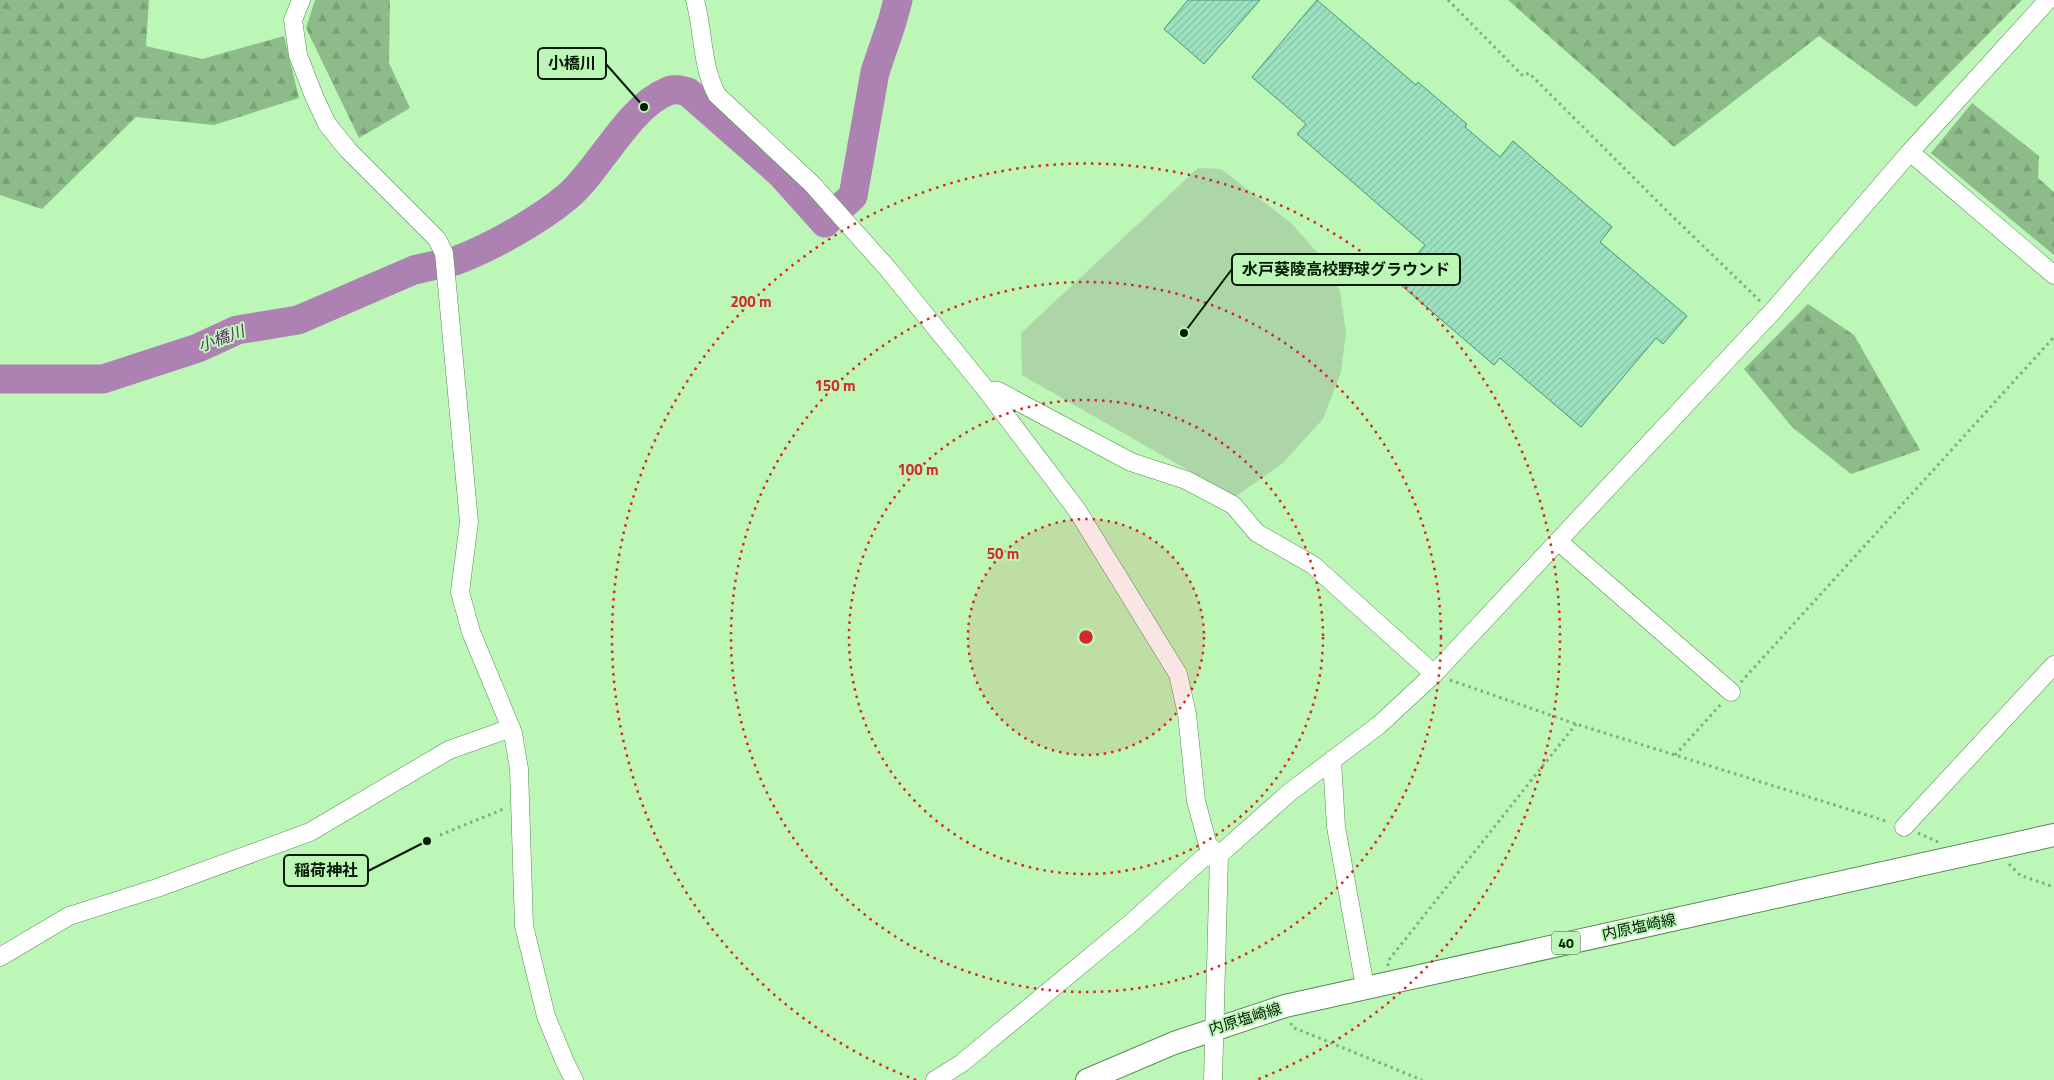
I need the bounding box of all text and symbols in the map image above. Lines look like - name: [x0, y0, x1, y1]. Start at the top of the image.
- callout: 小橋川: [538, 48, 606, 79]
- text: 小橋川: [548, 51, 596, 75]
- callout: 水戸葵陵高校野球グラウンド: [1232, 254, 1460, 285]
- text: 水戸葵陵高校野球グラウンド: [1242, 257, 1450, 281]
- text: 200 m: [730, 290, 772, 313]
- water label: 小橋川: [194, 318, 250, 357]
- text: 150 m: [814, 374, 856, 397]
- text: 100 m: [897, 458, 939, 481]
- text: 50 m: [987, 542, 1019, 565]
- centre of rings: [1077, 628, 1095, 646]
- callout: 稲荷神社: [284, 855, 368, 886]
- text: 稲荷神社: [294, 858, 358, 882]
- street label: 内原塩崎線: [1600, 907, 1678, 946]
- road number: 40: [1552, 931, 1580, 954]
- street label: 内原塩崎線: [1206, 997, 1284, 1040]

